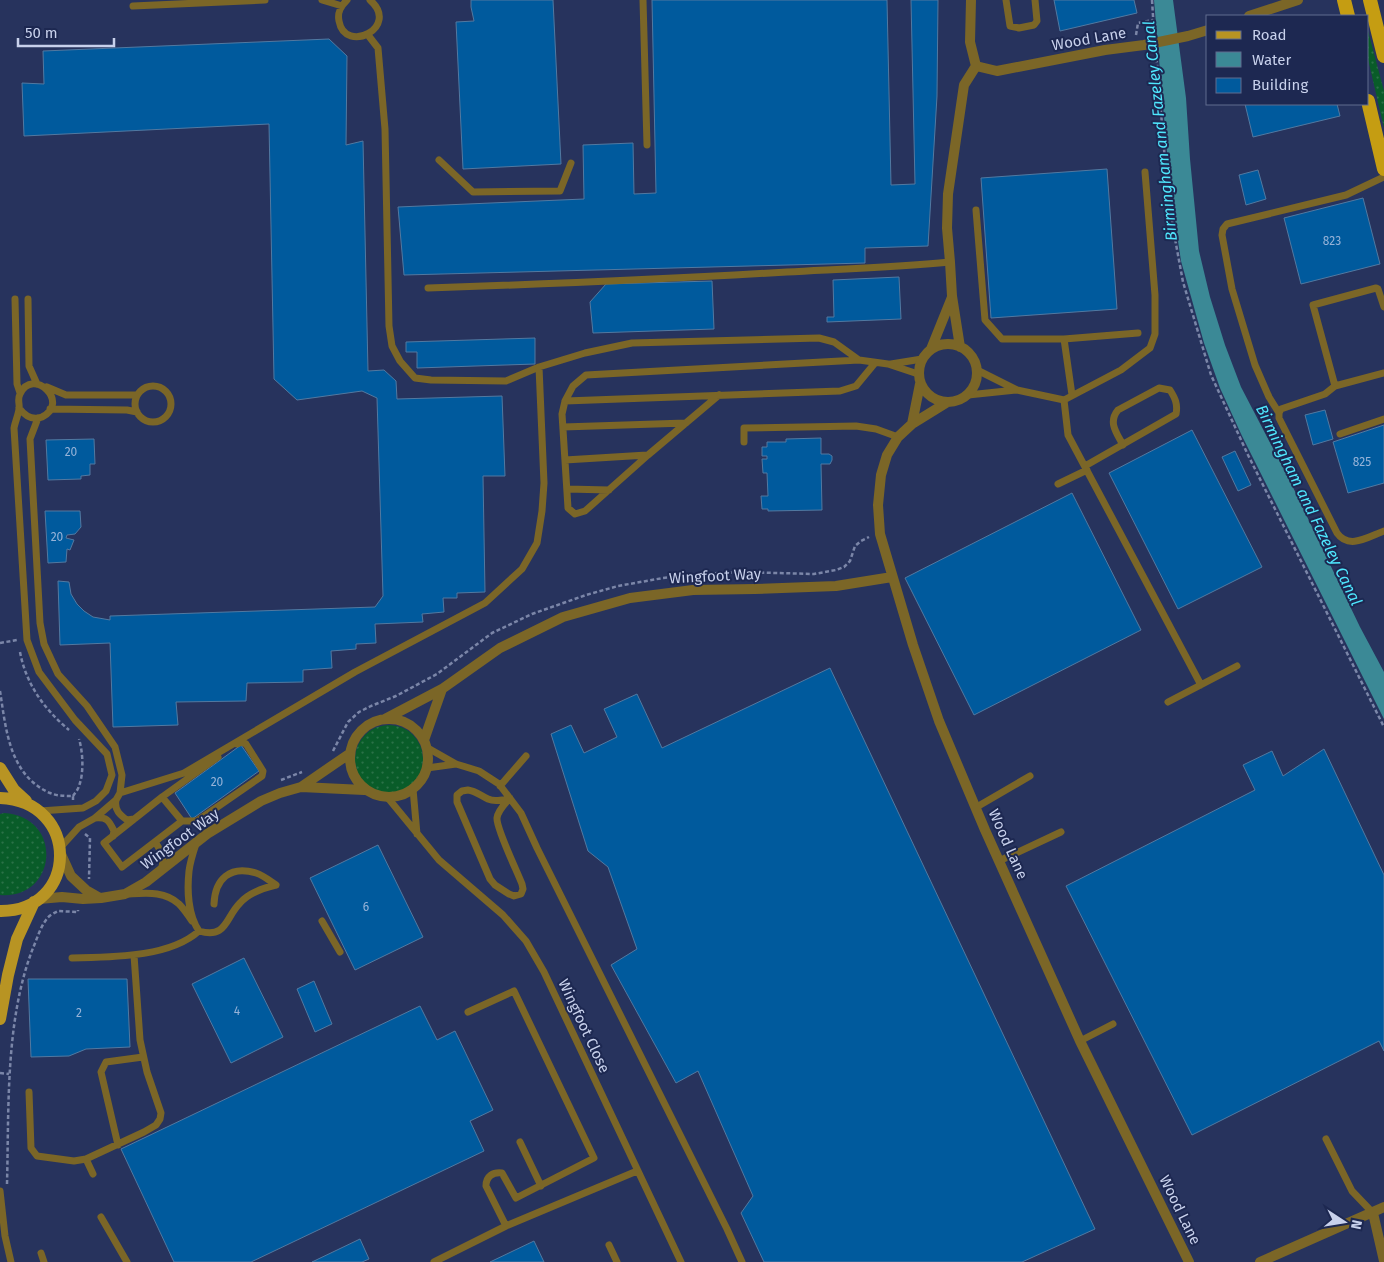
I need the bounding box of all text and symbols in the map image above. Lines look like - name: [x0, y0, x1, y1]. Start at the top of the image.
- scale bar: [18, 15, 114, 47]
- legend: [1206, 15, 1369, 105]
- water label: Birmingham and Fazeley Canal: [1139, 20, 1181, 242]
- text: 50 m: [25, 24, 58, 42]
- street label: Wood Lane: [1050, 24, 1128, 54]
- text: Road: [1252, 26, 1287, 44]
- text: Water: [1252, 51, 1291, 69]
- text: Building: [1252, 76, 1308, 94]
- house number: 823: [1323, 234, 1341, 248]
- water label: Birmingham and Fazeley Canal: [1252, 401, 1366, 609]
- house number: 20: [65, 445, 78, 459]
- house number: 825: [1353, 455, 1371, 469]
- house number: 20: [51, 530, 64, 544]
- street label: Wingfoot Way: [668, 565, 762, 587]
- house number: 20: [211, 775, 224, 789]
- street label: Wingfoot Way: [137, 804, 223, 873]
- street label: Wood Lane: [984, 806, 1032, 882]
- house number: 6: [363, 900, 369, 914]
- street label: Wingfoot Close: [554, 976, 614, 1076]
- house number: 4: [234, 1004, 241, 1018]
- house number: 2: [76, 1006, 82, 1020]
- street label: Wood Lane: [1155, 1172, 1205, 1248]
- north arrow: [1319, 1197, 1369, 1247]
- text: N: [1347, 1218, 1366, 1231]

